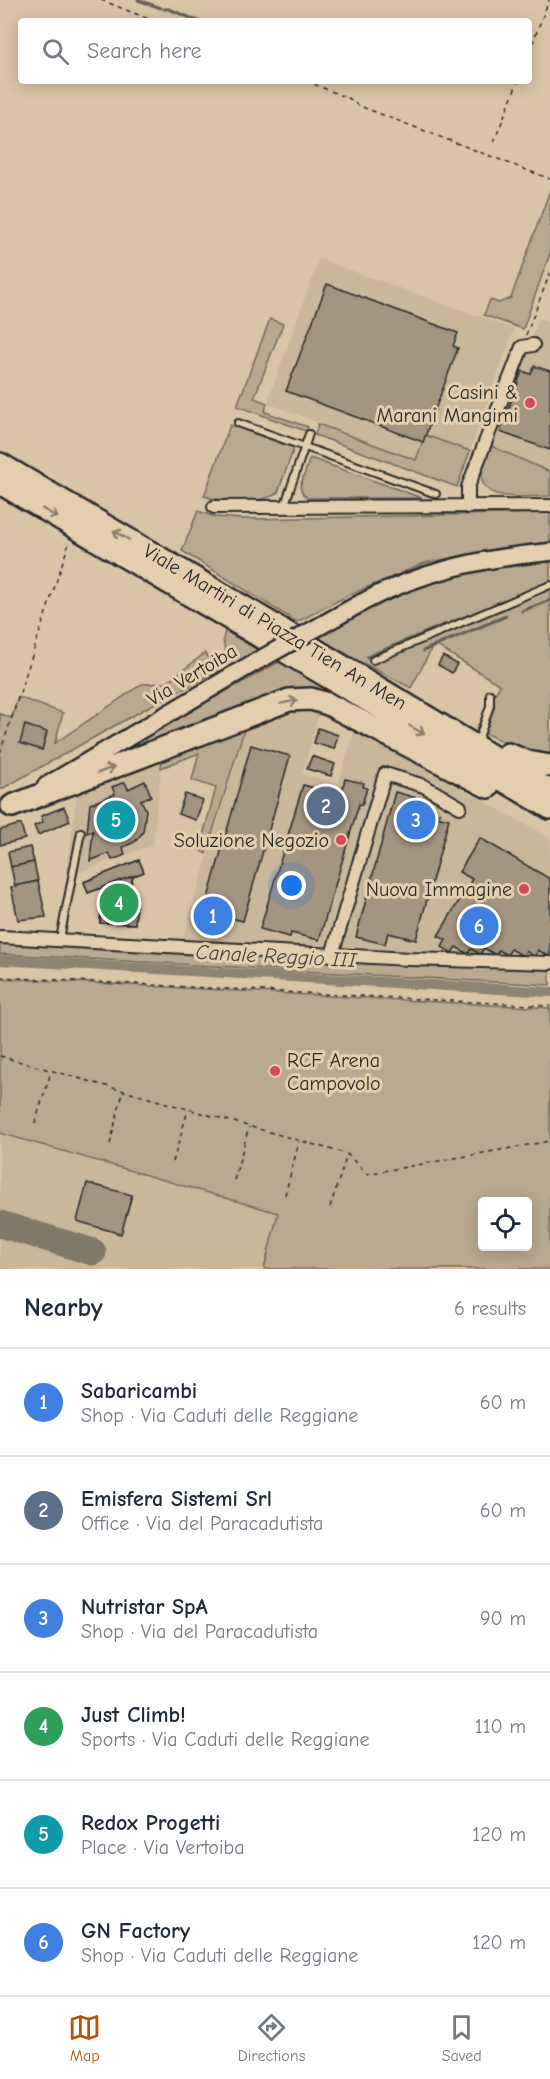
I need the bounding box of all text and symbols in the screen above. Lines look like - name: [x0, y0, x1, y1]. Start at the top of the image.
- search box: [18, 18, 532, 84]
- icon: search: [39, 35, 72, 68]
- text: Search here: [87, 38, 202, 64]
- place label: Casini & Marani Mangimi: [376, 381, 518, 427]
- marker: Casini & Marani Mangimi: [523, 396, 537, 410]
- one-way arrow: [41, 507, 58, 519]
- one-way arrow: [113, 529, 130, 541]
- street label: Viale Martiri di Piazza Tien An Men: [139, 539, 411, 715]
- street label: Via Vertoiba: [143, 639, 241, 711]
- one-way arrow: [279, 696, 298, 707]
- one-way arrow: [408, 724, 425, 736]
- one-way arrow: [97, 764, 115, 775]
- pin: 2: [306, 784, 346, 828]
- pin: 5: [96, 798, 136, 842]
- pin: 3: [396, 798, 436, 842]
- place label: Soluzione Negozio: [174, 829, 329, 852]
- marker: Soluzione Negozio: [334, 833, 348, 847]
- your location: [277, 871, 306, 900]
- place label: Nuova Immagine: [366, 878, 512, 901]
- pin: 4: [100, 880, 138, 926]
- marker: Nuova Immagine: [517, 882, 531, 896]
- pin: 1: [194, 894, 232, 938]
- pin: 6: [460, 904, 498, 948]
- water label: Canale Reggio III: [195, 940, 359, 972]
- place label: RCF Arena Campovolo: [287, 1049, 381, 1095]
- marker: RCF Arena Campovolo: [268, 1064, 282, 1078]
- map controls: [478, 1197, 532, 1251]
- button: locate: [478, 1197, 532, 1251]
- text: Nearby: [24, 1293, 103, 1323]
- text: 6 results: [454, 1297, 526, 1320]
- text: Sabaricambi: [81, 1378, 197, 1404]
- text: 1: [40, 1391, 47, 1414]
- text: 60 m: [480, 1391, 526, 1414]
- text: Shop · Via Caduti delle Reggiane: [81, 1404, 358, 1427]
- text: Emisfera Sistemi Srl: [81, 1486, 272, 1512]
- text: 2: [39, 1499, 48, 1522]
- text: 60 m: [480, 1499, 526, 1522]
- text: Office · Via del Paracadutista: [81, 1512, 323, 1535]
- text: Nutristar SpA: [81, 1594, 208, 1620]
- text: 3: [39, 1607, 48, 1630]
- text: 90 m: [480, 1607, 526, 1630]
- text: Shop · Via del Paracadutista: [81, 1620, 318, 1643]
- text: Just Climb!: [81, 1702, 186, 1728]
- text: 4: [39, 1715, 48, 1738]
- text: 110 m: [475, 1715, 526, 1738]
- text: Sports · Via Caduti delle Reggiane: [81, 1728, 370, 1751]
- text: Redox Progetti: [81, 1810, 220, 1836]
- text: 5: [38, 1823, 49, 1846]
- text: 120 m: [472, 1823, 526, 1846]
- text: Place · Via Vertoiba: [81, 1836, 244, 1859]
- text: GN Factory: [81, 1918, 190, 1944]
- text: 6: [38, 1931, 49, 1954]
- text: 120 m: [472, 1931, 526, 1954]
- text: Shop · Via Caduti delle Reggiane: [81, 1944, 358, 1967]
- tab: Map: [68, 2011, 101, 2065]
- tab: Directions: [238, 2011, 305, 2065]
- tab: Saved: [442, 2011, 482, 2065]

